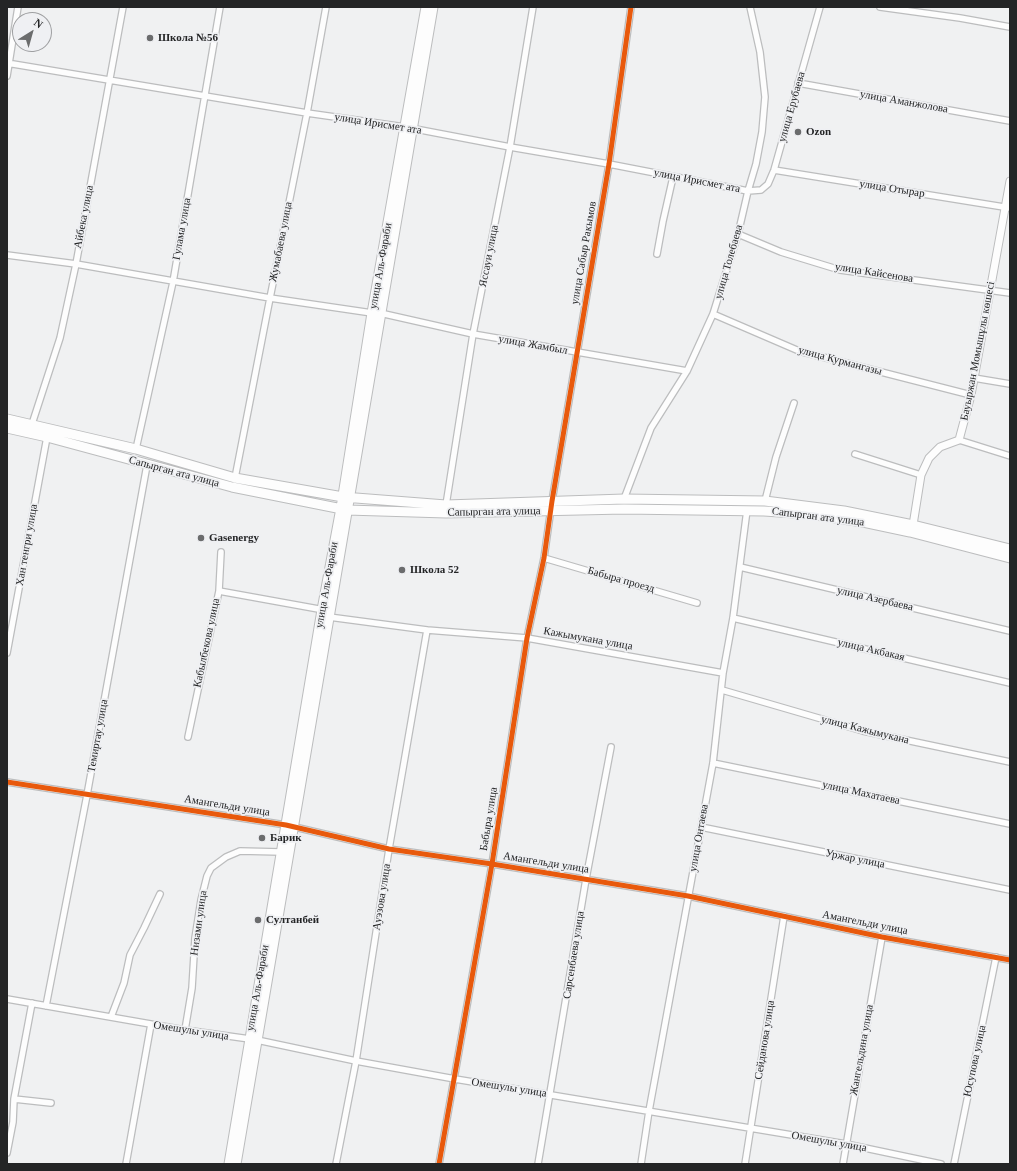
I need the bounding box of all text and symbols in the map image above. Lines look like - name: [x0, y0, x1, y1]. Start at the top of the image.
- north arrow: [12, 12, 52, 52]
- text: N: [32, 16, 45, 30]
- place label: Школа №56: [158, 31, 218, 45]
- marker: Школа №56: [145, 33, 155, 43]
- street label: улица Ерубаева: [776, 70, 808, 144]
- street label: улица Аманжолова: [859, 88, 949, 116]
- street label: улица Ирисмет ата: [334, 111, 422, 137]
- place label: Ozon: [806, 125, 831, 139]
- marker: Ozon: [793, 127, 803, 137]
- street label: улица Ирисмет ата: [653, 166, 741, 196]
- street label: улица Отырар: [858, 177, 926, 201]
- street label: Айбека улица: [71, 184, 97, 250]
- street label: Гулама улица: [170, 197, 194, 261]
- street label: улица Сабыр Ракымов: [568, 200, 600, 306]
- street label: Жумабаева улица: [267, 201, 295, 283]
- street label: улица Аль-Фараби: [367, 222, 395, 310]
- street label: улица Толебаева: [712, 223, 746, 301]
- street label: Яссауи улица: [477, 224, 501, 288]
- street label: улица Кайсенова: [834, 260, 914, 286]
- street label: Бауыржан Момышұлы көшесі: [958, 280, 998, 422]
- street label: улица Жамбыл: [497, 332, 569, 358]
- street label: улица Курмангазы: [797, 343, 883, 379]
- street label: Сапырган ата улица: [127, 454, 221, 490]
- street label: Хан тенгри улица: [13, 503, 41, 587]
- street label: Сапырган ата улица: [447, 505, 541, 519]
- street label: Сапырган ата улица: [771, 505, 865, 529]
- place label: Gasenergy: [209, 531, 259, 545]
- marker: Gasenergy: [196, 533, 206, 543]
- street label: улица Аль-Фараби: [313, 541, 341, 629]
- place label: Школа 52: [410, 563, 459, 577]
- street label: Бабыра проезд: [586, 564, 656, 596]
- marker: Школа 52: [397, 565, 407, 575]
- street label: улица Азербаева: [836, 584, 914, 614]
- street label: Кабылбекова улица: [191, 597, 223, 689]
- street label: Кажымукана улица: [542, 625, 634, 653]
- street label: улица Акбакая: [836, 636, 906, 664]
- street label: Темиртау улица: [85, 698, 111, 774]
- street label: улица Кажымукана: [820, 713, 910, 747]
- street label: улица Махатаева: [821, 778, 901, 808]
- street label: Бабыра улица: [477, 786, 501, 852]
- street label: Амангельди улица: [183, 793, 271, 819]
- street label: улица Онтаева: [687, 803, 711, 873]
- place label: Барик: [270, 831, 302, 845]
- marker: Барик: [257, 833, 267, 843]
- street label: Уржар улица: [824, 847, 886, 871]
- street label: Амангельди улица: [502, 850, 590, 876]
- street label: Ауэзова улица: [370, 863, 394, 931]
- street label: Низами улица: [188, 889, 210, 957]
- street label: Амангельди улица: [821, 908, 909, 938]
- street label: Сарсенбаева улица: [561, 910, 587, 1000]
- place label: Султанбей: [266, 913, 319, 927]
- marker: Султанбей: [253, 915, 263, 925]
- street label: улица Аль-Фараби: [244, 944, 272, 1032]
- street label: Сейданова улица: [752, 999, 778, 1081]
- street label: Жангельдина улица: [847, 1003, 877, 1097]
- street label: Омешулы улица: [152, 1019, 230, 1043]
- street label: Юсупова улица: [961, 1024, 989, 1098]
- street label: Омешулы улица: [470, 1076, 548, 1100]
- street label: Омешулы улица: [790, 1129, 868, 1155]

